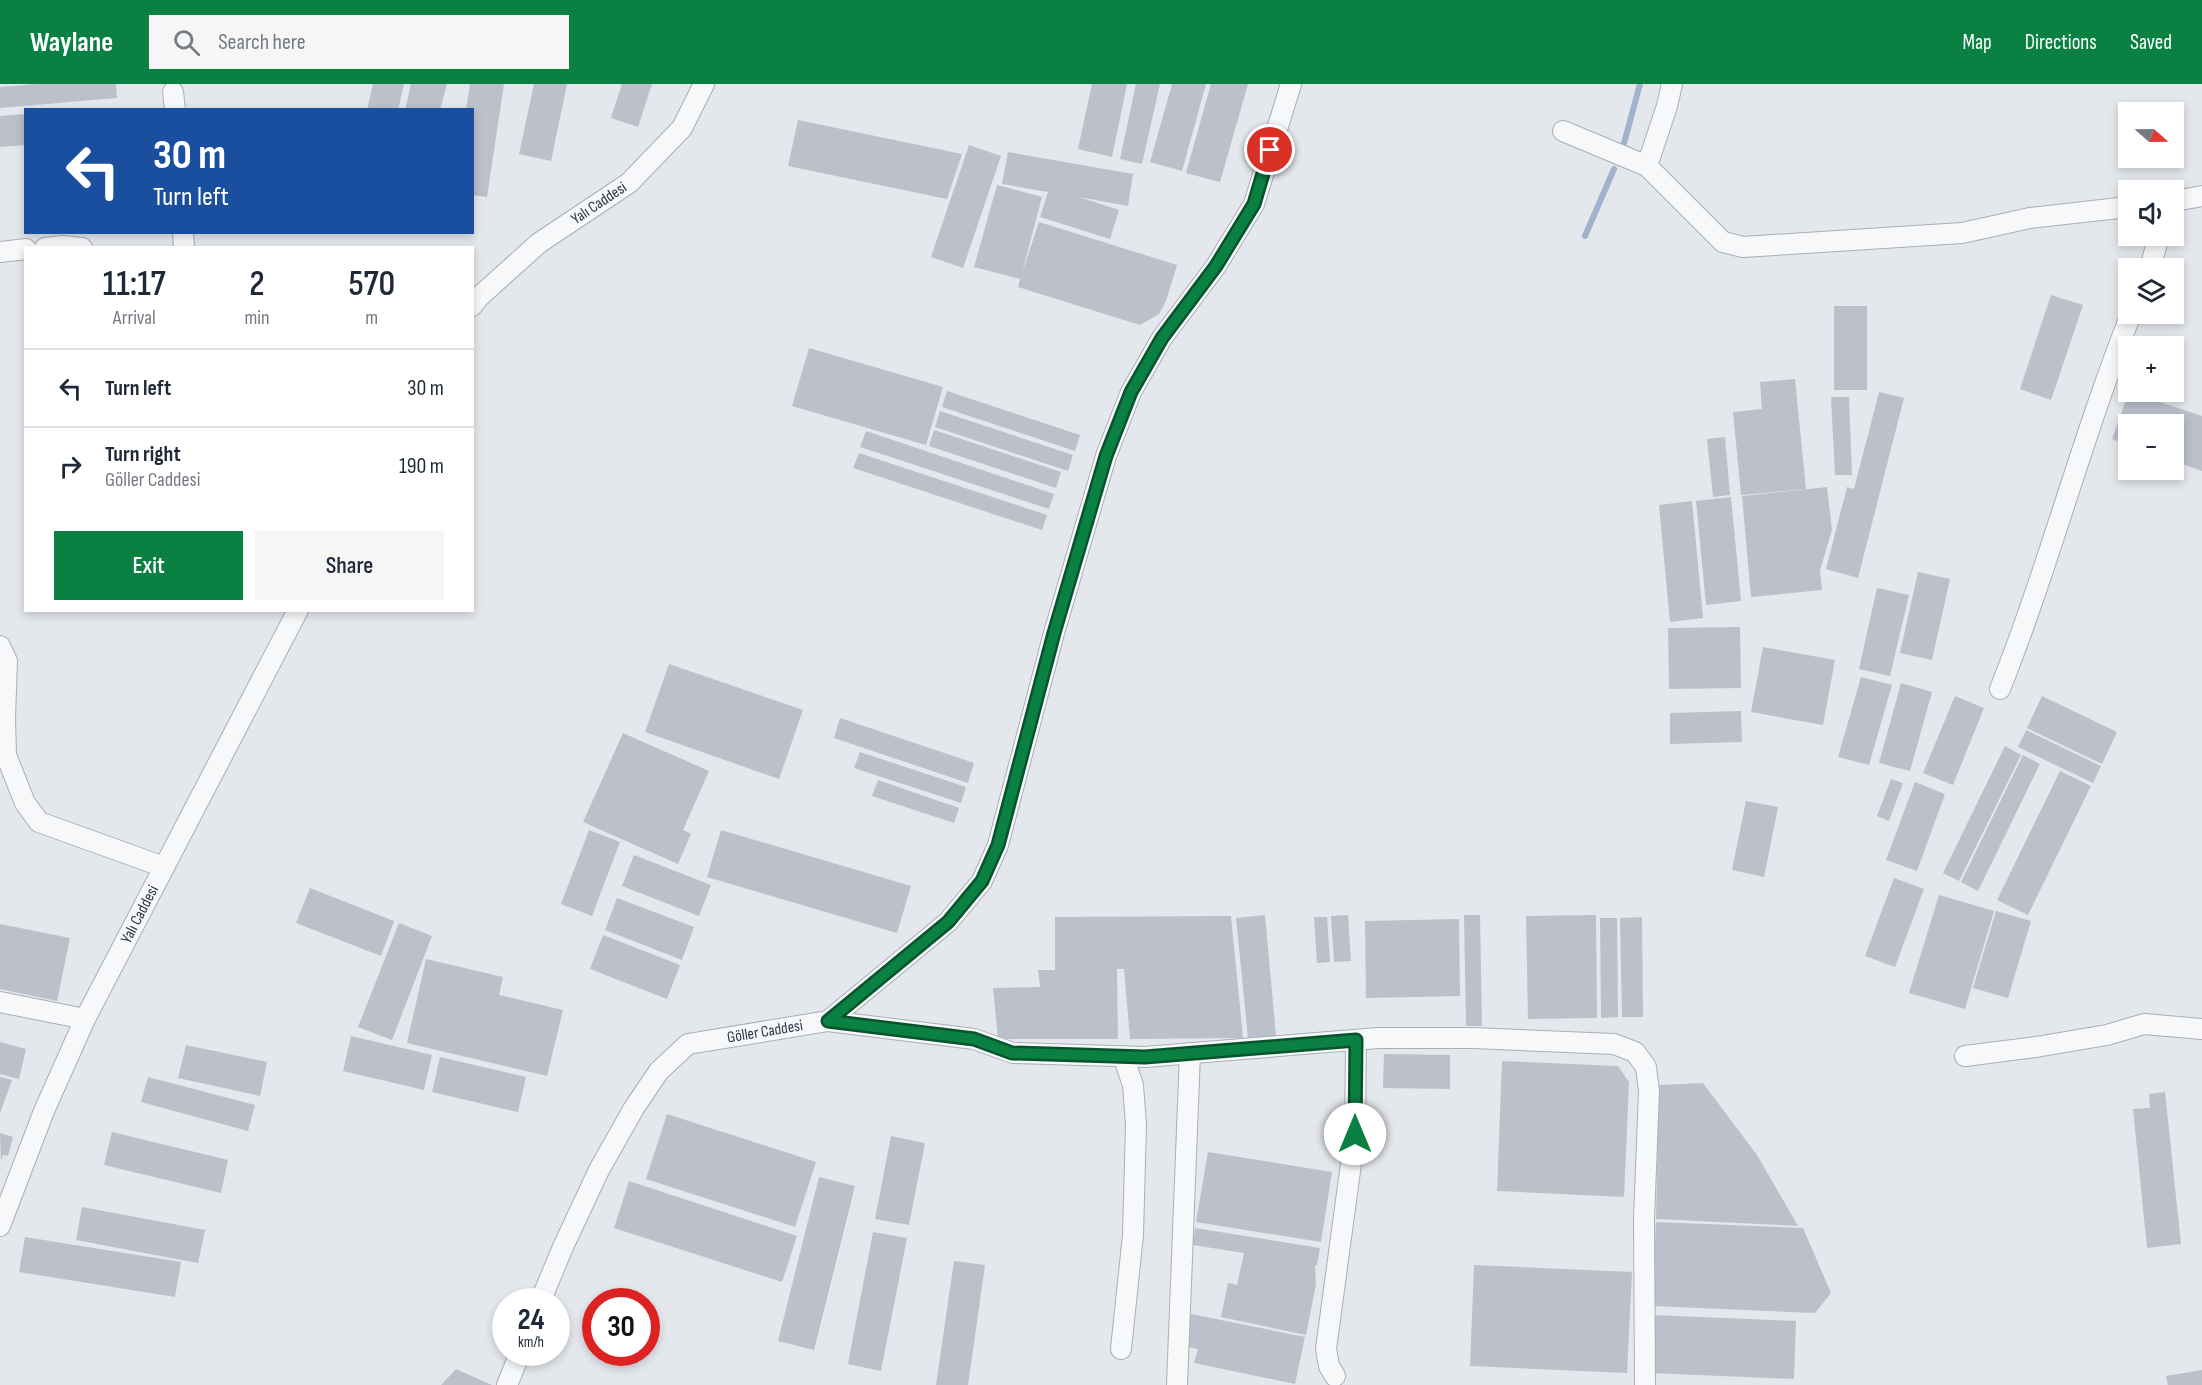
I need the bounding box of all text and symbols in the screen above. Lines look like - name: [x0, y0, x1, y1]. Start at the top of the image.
- search box: [149, 15, 569, 69]
- text: Waylane: [30, 26, 113, 59]
- icon: search: [170, 26, 203, 59]
- text: Search here: [218, 29, 306, 56]
- text: Map: [1962, 30, 1992, 55]
- text: Directions: [2025, 30, 2097, 55]
- text: Saved: [2130, 30, 2172, 55]
- north arrow: [2118, 102, 2184, 168]
- map controls: [2118, 102, 2184, 480]
- pin: [1244, 124, 1295, 175]
- text: 30 m: [153, 130, 226, 181]
- icon: left: [54, 132, 132, 210]
- icon: arrive: [1253, 133, 1286, 166]
- street label: Yalı Caddesi: [567, 178, 630, 228]
- button: sound: [2118, 180, 2184, 246]
- text: Turn left: [153, 181, 229, 213]
- button: layers: [2118, 258, 2184, 324]
- text: 11:17: [103, 263, 166, 306]
- text: 2: [249, 263, 265, 306]
- text: 570: [348, 263, 395, 306]
- text: Arrival: [113, 306, 156, 330]
- text: min: [244, 306, 270, 330]
- text: m: [365, 306, 378, 330]
- button: +: [2118, 336, 2184, 402]
- icon: left: [54, 372, 87, 405]
- text: Turn left: [105, 375, 171, 402]
- text: 30 m: [407, 375, 444, 402]
- button: −: [2118, 414, 2184, 480]
- text: Turn right: [105, 441, 181, 468]
- icon: right: [54, 450, 87, 483]
- text: 190 m: [399, 453, 444, 480]
- text: Göller Caddesi: [105, 468, 200, 492]
- button: Exit: [54, 531, 243, 600]
- button: Share: [255, 531, 444, 600]
- street label: Yalı Caddesi: [117, 882, 163, 946]
- street label: Göller Caddesi: [726, 1016, 804, 1047]
- position arrow: [1323, 1102, 1387, 1166]
- speed limit sign: 30: [582, 1288, 660, 1366]
- text: 24: [518, 1302, 544, 1338]
- text: km/h: [518, 1333, 544, 1352]

